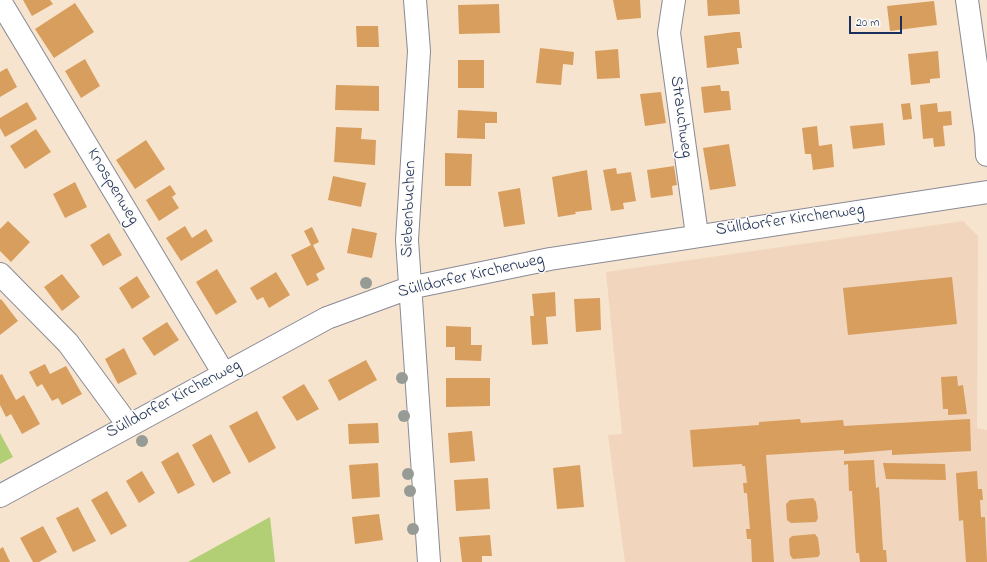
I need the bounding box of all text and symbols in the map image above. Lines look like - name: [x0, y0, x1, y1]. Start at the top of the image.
- scale bar: [851, 8, 904, 34]
- text: 20 m: [856, 14, 879, 32]
- street label: Strauchweg: [664, 75, 696, 159]
- street label: Knospenweg: [81, 145, 143, 229]
- street label: Siebenbuchen: [398, 160, 422, 258]
- street label: Sülldorfer Kirchenweg: [715, 200, 865, 242]
- street label: Sülldorfer Kirchenweg: [396, 250, 546, 304]
- street label: Sülldorfer Kirchenweg: [103, 356, 245, 444]

